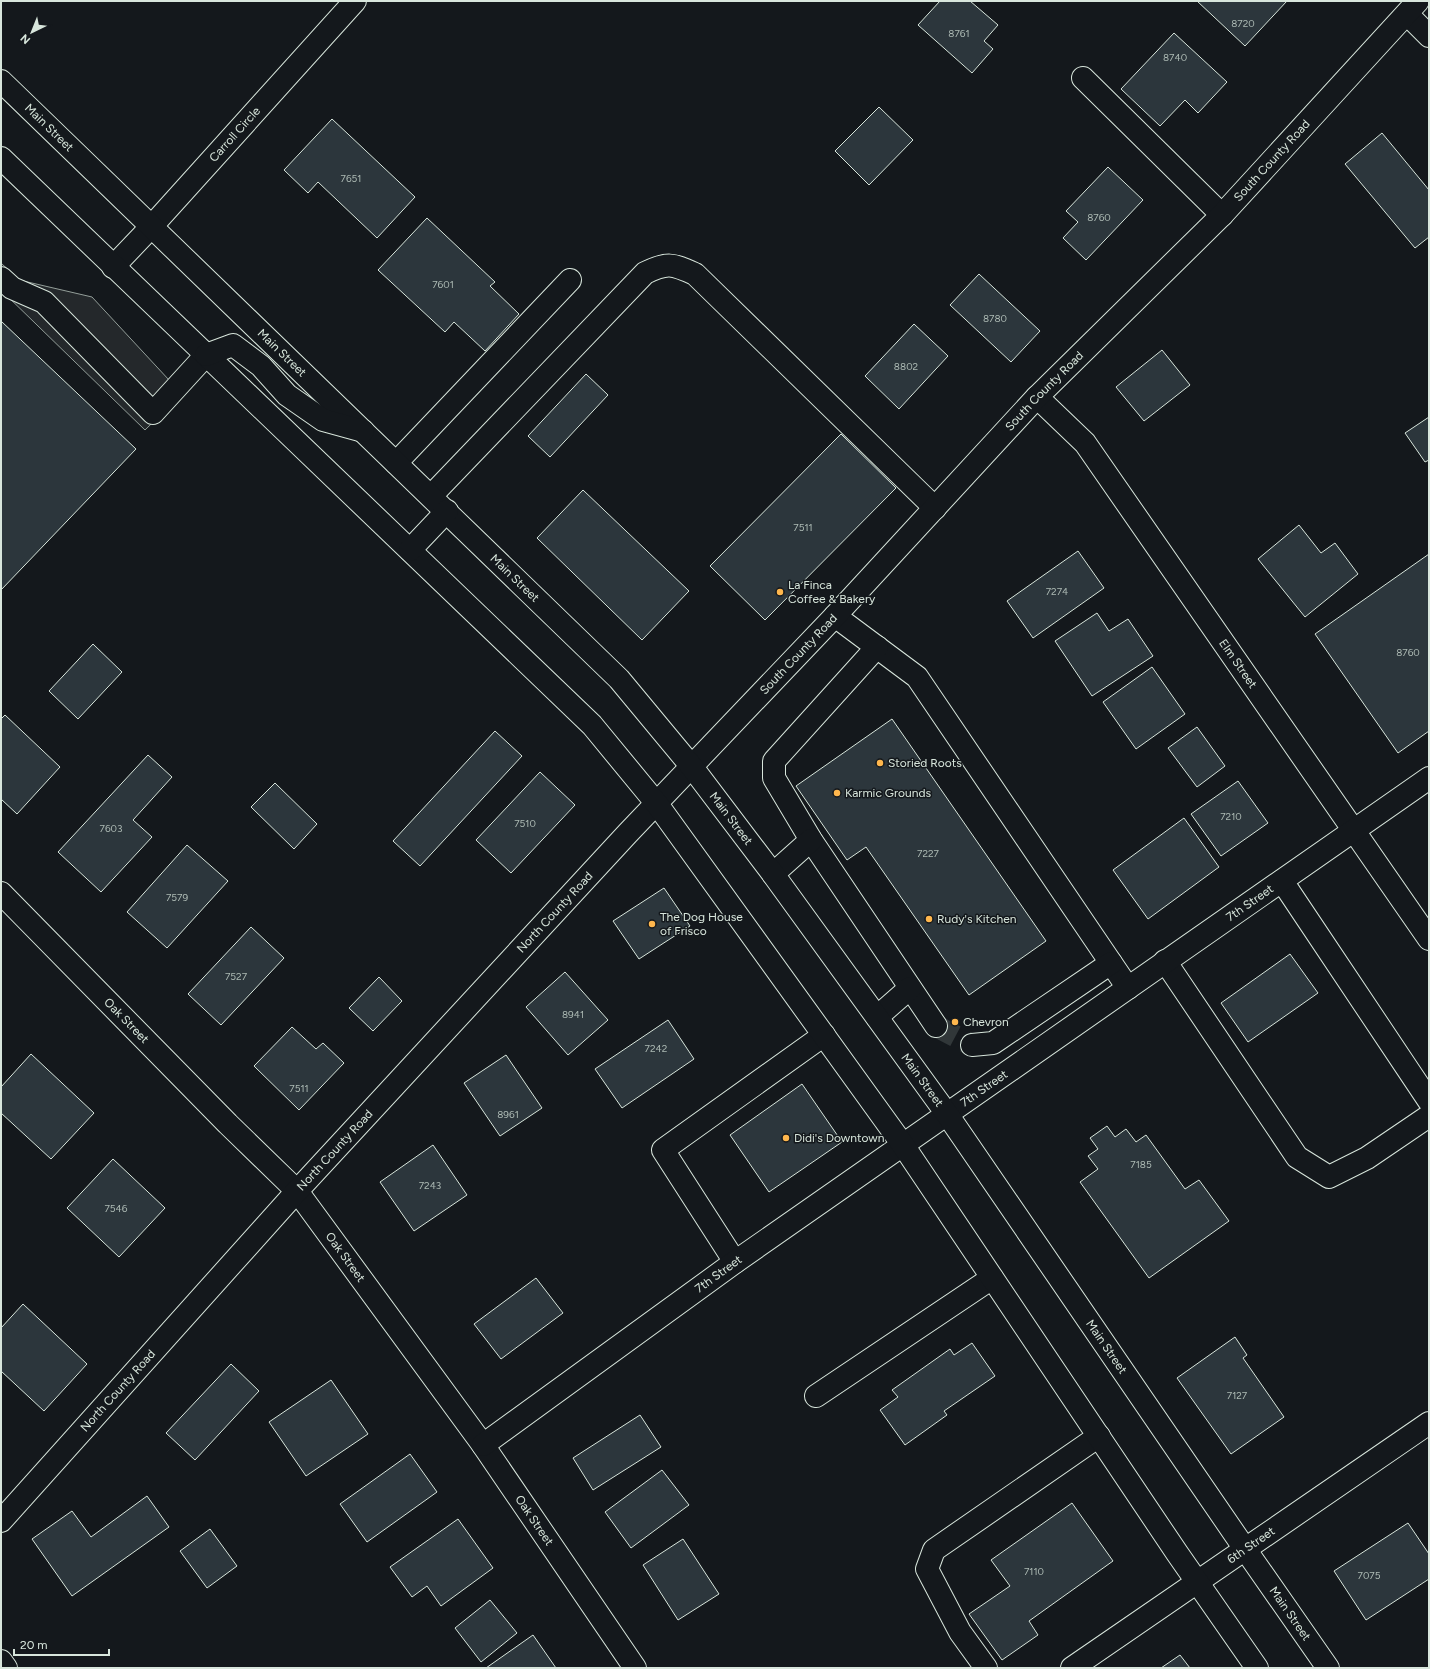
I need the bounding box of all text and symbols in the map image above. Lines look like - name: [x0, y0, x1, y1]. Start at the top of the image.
- north arrow: [12, 12, 52, 52]
- house number: 8720: [1231, 17, 1255, 30]
- house number: 8761: [948, 27, 970, 40]
- text: N: [18, 31, 33, 47]
- house number: 8740: [1163, 51, 1187, 64]
- street label: Main Street: [22, 101, 77, 155]
- street label: Carroll Circle: [206, 104, 263, 165]
- street label: South County Road: [1231, 117, 1313, 204]
- house number: 7651: [341, 172, 361, 185]
- house number: 8760: [1087, 211, 1111, 224]
- house number: 7601: [432, 278, 454, 291]
- house number: 8780: [983, 312, 1007, 325]
- street label: Main Street: [255, 326, 310, 380]
- street label: South County Road: [1002, 348, 1086, 434]
- house number: 8802: [894, 360, 918, 373]
- house number: 7511: [793, 521, 813, 534]
- street label: Main Street: [488, 551, 542, 605]
- place label: La Finca Coffee & Bakery: [788, 578, 876, 606]
- house number: 7274: [1046, 585, 1068, 598]
- marker: La Finca Coffee & Bakery: [775, 587, 785, 597]
- street label: South County Road: [757, 611, 840, 697]
- street label: Elm Street: [1216, 636, 1260, 691]
- house number: 8760: [1396, 646, 1420, 659]
- place label: Storied Roots: [888, 756, 962, 770]
- marker: Storied Roots: [875, 758, 885, 768]
- place label: Karmic Grounds: [845, 786, 931, 800]
- marker: Karmic Grounds: [832, 788, 842, 798]
- street label: Main Street: [707, 789, 756, 848]
- house number: 7210: [1220, 810, 1242, 823]
- house number: 7510: [514, 817, 536, 830]
- house number: 7603: [100, 822, 122, 835]
- house number: 7227: [917, 847, 940, 860]
- street label: North County Road: [514, 869, 596, 956]
- street label: 7th Street: [1223, 881, 1276, 924]
- house number: 7579: [166, 891, 188, 904]
- place label: The Dog House of Frisco: [660, 910, 743, 938]
- place label: Rudy's Kitchen: [937, 912, 1017, 926]
- marker: Rudy's Kitchen: [924, 914, 934, 924]
- marker: The Dog House of Frisco: [647, 919, 657, 929]
- house number: 7527: [225, 970, 248, 983]
- street label: Oak Street: [101, 995, 152, 1047]
- house number: 8941: [562, 1008, 584, 1021]
- place label: Chevron: [963, 1015, 1009, 1029]
- marker: Chevron: [950, 1017, 960, 1027]
- house number: 7242: [645, 1042, 667, 1055]
- street label: Main Street: [898, 1051, 947, 1110]
- street label: 7th Street: [958, 1067, 1011, 1110]
- house number: 7511: [289, 1082, 309, 1095]
- street label: North County Road: [294, 1107, 376, 1193]
- house number: 8961: [497, 1108, 519, 1121]
- place label: Didi's Downtown: [794, 1131, 885, 1145]
- marker: Didi's Downtown: [781, 1133, 791, 1143]
- house number: 7185: [1130, 1158, 1152, 1171]
- house number: 7243: [419, 1179, 441, 1192]
- house number: 7546: [105, 1202, 128, 1215]
- street label: Oak Street: [323, 1230, 368, 1285]
- street label: 7th Street: [692, 1252, 745, 1296]
- street label: Main Street: [1083, 1317, 1130, 1377]
- street label: North County Road: [78, 1347, 158, 1435]
- house number: 7127: [1227, 1389, 1248, 1402]
- street label: Oak Street: [512, 1492, 557, 1549]
- street label: 6th Street: [1224, 1524, 1278, 1566]
- house number: 7110: [1024, 1565, 1044, 1578]
- house number: 7075: [1358, 1569, 1381, 1582]
- street label: Main Street: [1266, 1584, 1314, 1644]
- scale bar: [14, 1631, 109, 1657]
- text: 20 m: [20, 1638, 48, 1652]

